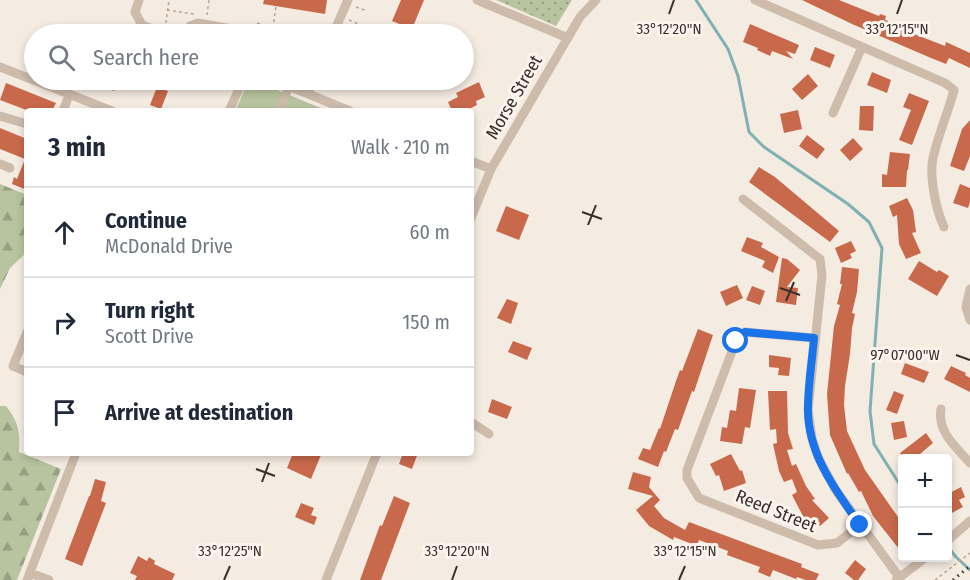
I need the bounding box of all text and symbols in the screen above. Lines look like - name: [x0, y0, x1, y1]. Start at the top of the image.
- text: 33°12'20"N: [636, 20, 702, 38]
- text: 33°12'15"N: [865, 20, 929, 38]
- search box: [24, 24, 474, 90]
- icon: search: [45, 41, 78, 74]
- text: Search here: [93, 44, 199, 71]
- street label: Morse Street: [481, 51, 547, 143]
- text: 3 min: [48, 132, 106, 163]
- text: Walk · 210 m: [351, 135, 450, 159]
- text: Continue: [105, 207, 187, 234]
- icon: ahead: [48, 216, 81, 249]
- text: 60 m: [410, 220, 450, 244]
- text: McDonald Drive: [105, 234, 233, 258]
- text: Turn right: [105, 297, 194, 324]
- icon: right: [48, 306, 81, 339]
- text: 150 m: [403, 310, 450, 334]
- text: Scott Drive: [105, 324, 194, 348]
- route start: [722, 327, 748, 353]
- text: 97°07'00"W: [870, 346, 940, 364]
- icon: arrive: [48, 396, 81, 429]
- text: Arrive at destination: [105, 399, 293, 426]
- map controls: [898, 454, 952, 562]
- button: +: [898, 454, 952, 508]
- street label: Reed Street: [732, 485, 820, 537]
- button: −: [898, 508, 952, 562]
- route end: [846, 511, 872, 537]
- text: 33°12'25"N: [198, 542, 262, 560]
- text: 33°12'20"N: [424, 542, 490, 560]
- text: 33°12'15"N: [653, 542, 717, 560]

